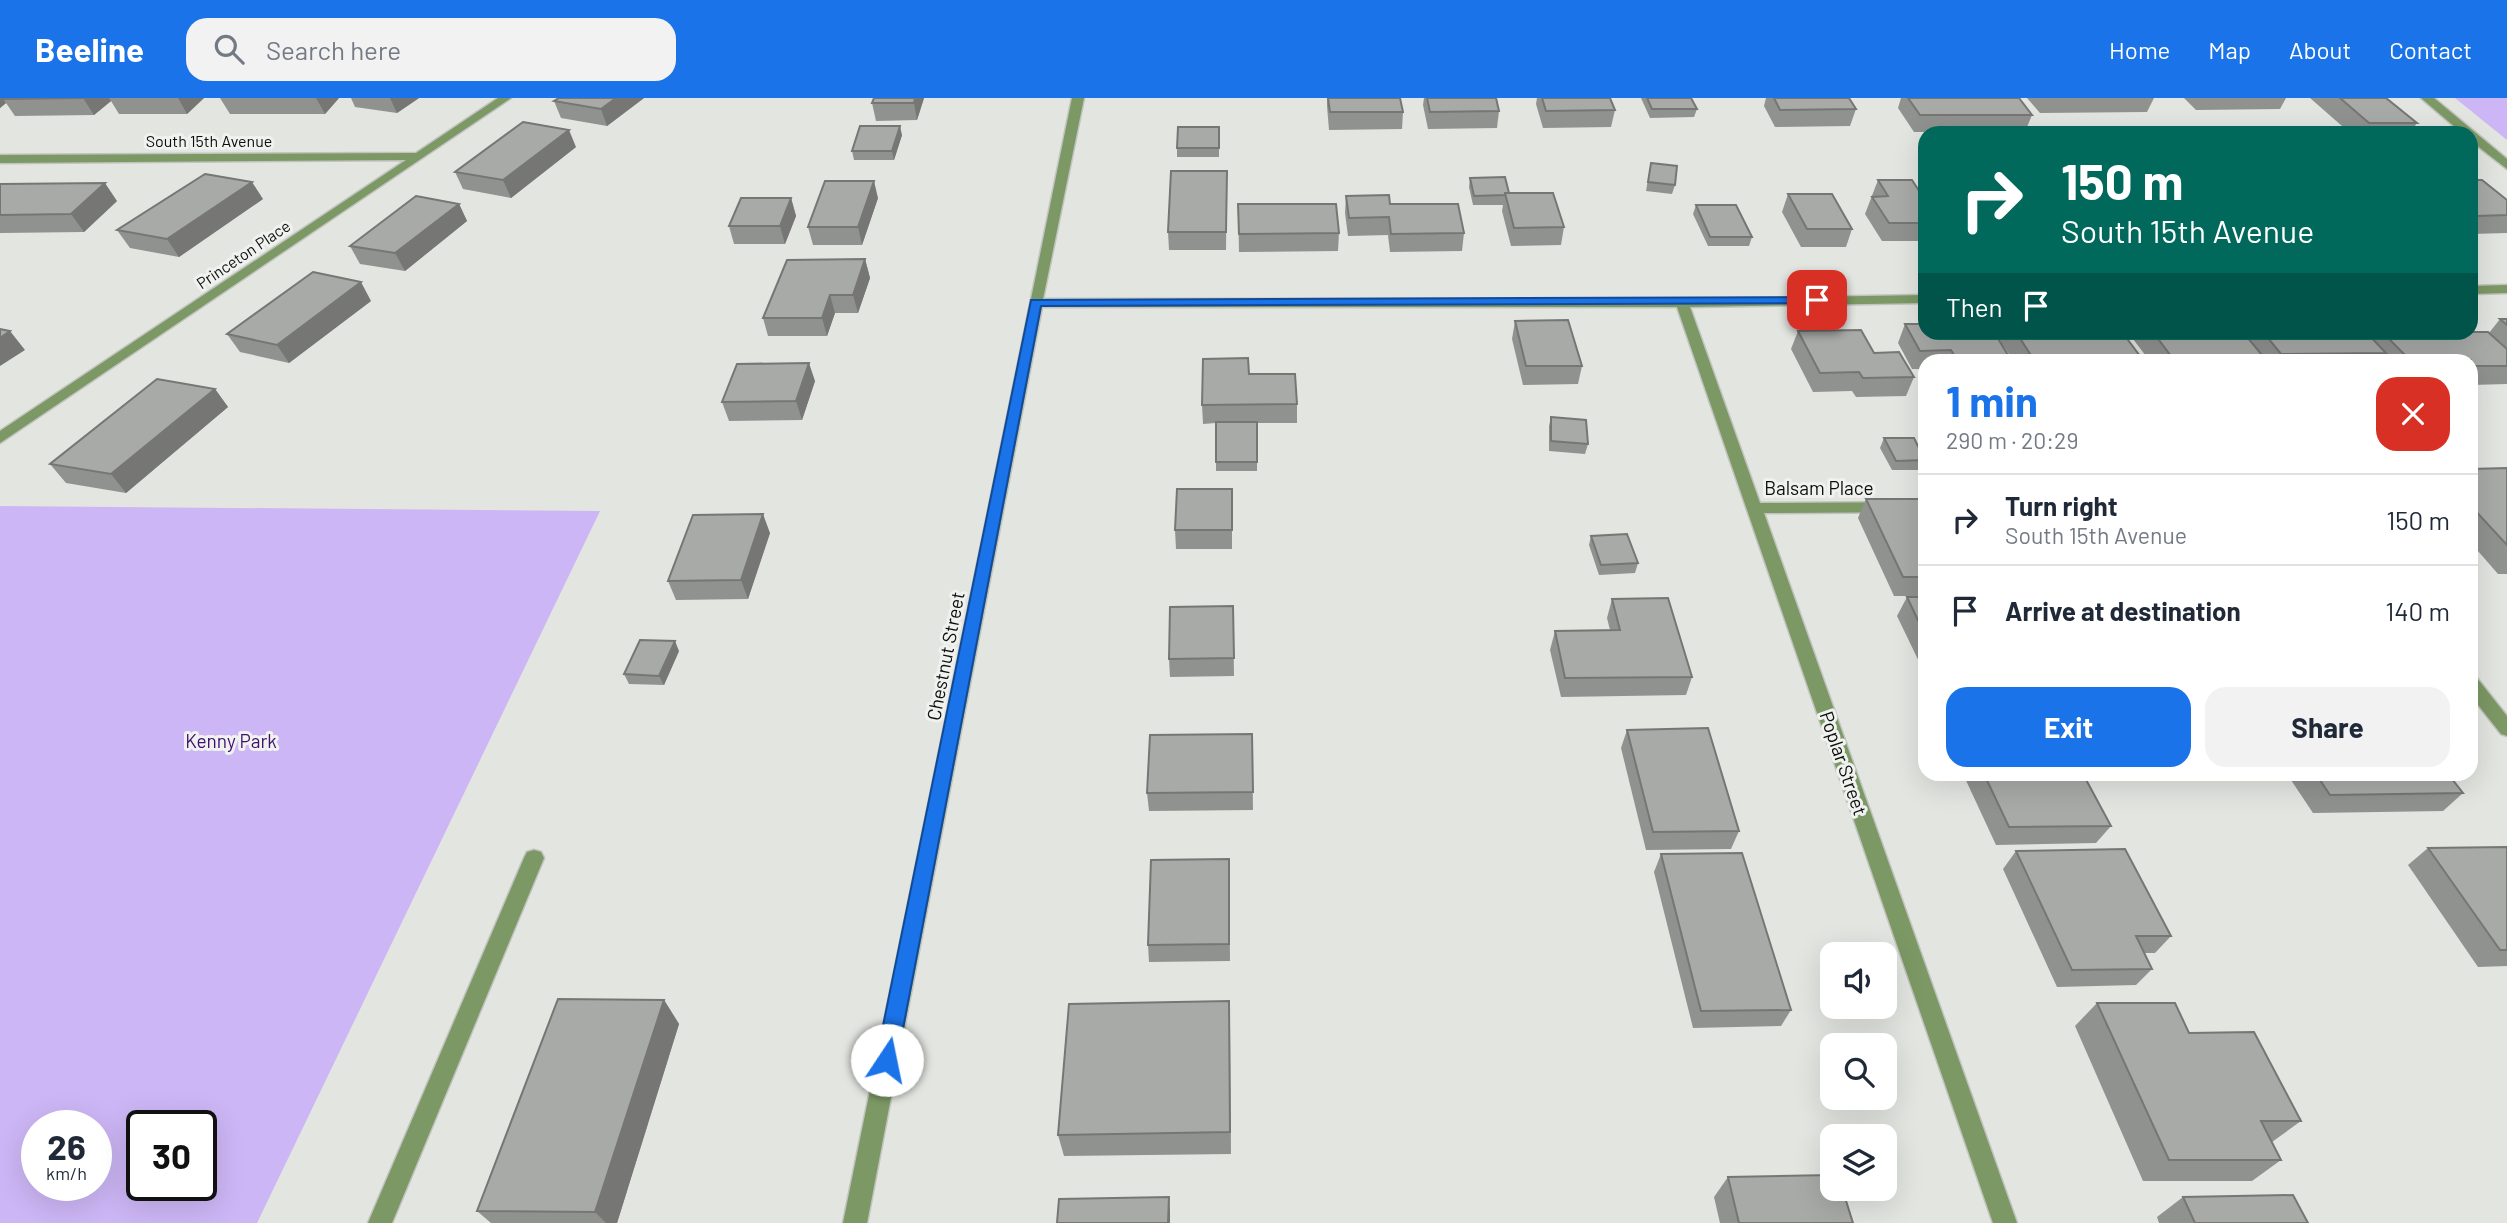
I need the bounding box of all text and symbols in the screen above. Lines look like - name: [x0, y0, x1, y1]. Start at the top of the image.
- search box: [186, 18, 676, 81]
- text: Beeline: [35, 29, 144, 69]
- icon: search: [210, 30, 248, 68]
- text: Search here: [266, 34, 401, 65]
- text: Home: [2109, 35, 2170, 64]
- text: Map: [2208, 35, 2251, 64]
- text: About: [2289, 35, 2351, 64]
- text: Contact: [2389, 35, 2472, 64]
- street label: South 15th Avenue: [146, 131, 272, 150]
- text: 150 m: [2061, 151, 2183, 210]
- icon: right: [1946, 154, 2037, 245]
- text: South 15th Avenue: [2061, 211, 2314, 249]
- street label: Princeton Place: [193, 216, 293, 292]
- pin: [1787, 270, 1847, 330]
- icon: arrive: [1798, 281, 1836, 319]
- icon: arrive: [2017, 287, 2055, 325]
- text: Then: [1946, 291, 2003, 322]
- text: 1 min: [1946, 375, 2038, 425]
- button: close: [2376, 377, 2450, 451]
- text: 290 m · 20:29: [1946, 426, 2078, 454]
- street label: Balsam Place: [1764, 476, 1874, 499]
- text: Turn right: [2005, 490, 2118, 521]
- icon: right: [1946, 501, 1984, 539]
- text: 150 m: [2386, 504, 2450, 535]
- text: South 15th Avenue: [2005, 521, 2187, 549]
- street label: Chestnut Street: [921, 590, 969, 722]
- icon: arrive: [1946, 592, 1984, 630]
- text: Arrive at destination: [2005, 595, 2241, 626]
- text: 140 m: [2385, 595, 2450, 626]
- button: Exit: [1946, 687, 2191, 767]
- button: Share: [2205, 687, 2450, 767]
- street label: Poplar Street: [1815, 708, 1873, 818]
- park label: Kenny Park: [185, 729, 277, 752]
- map controls: [1820, 942, 1897, 1201]
- button: sound: [1820, 942, 1897, 1019]
- position arrow: [850, 1023, 924, 1097]
- button: search: [1820, 1033, 1897, 1110]
- speed limit sign: 30: [126, 1110, 217, 1201]
- button: layers: [1820, 1124, 1897, 1201]
- text: 26: [47, 1125, 86, 1167]
- text: km/h: [46, 1162, 87, 1184]

